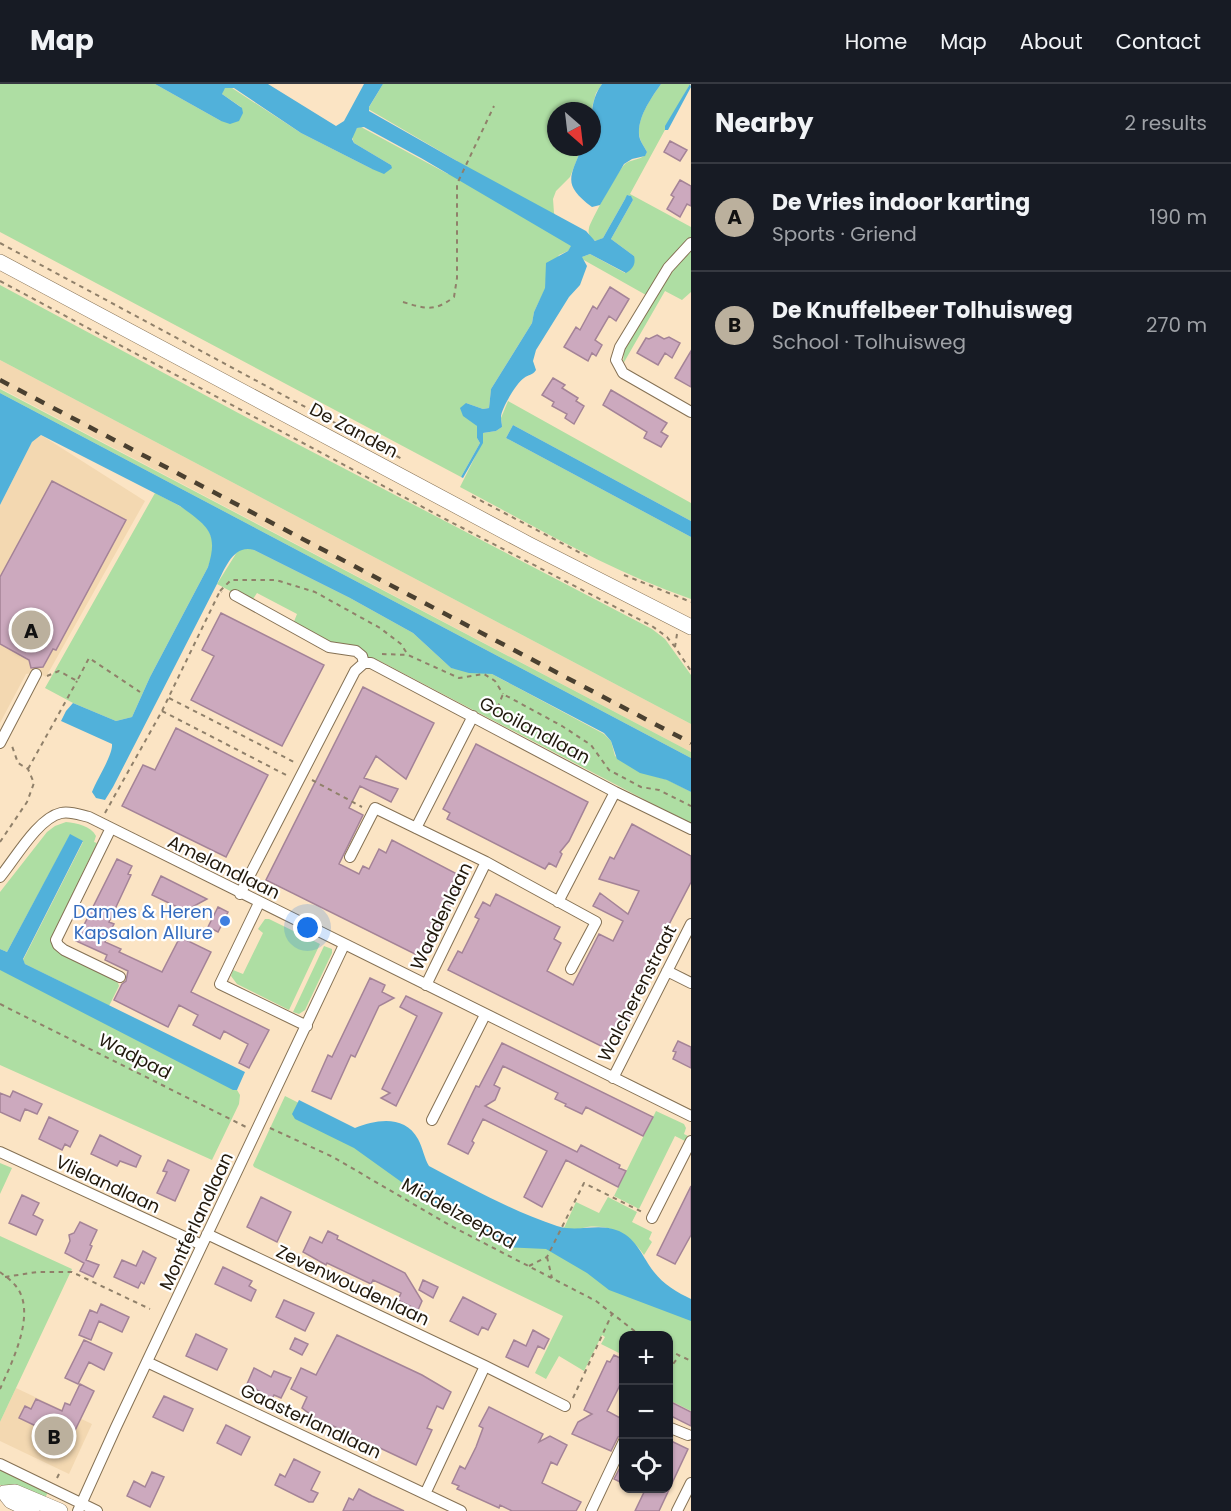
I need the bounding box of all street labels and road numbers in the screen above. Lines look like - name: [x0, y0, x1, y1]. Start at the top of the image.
- street label: De Zanden: [305, 396, 403, 464]
- street label: Gooilandlaan: [475, 690, 595, 770]
- street label: Amelandlaan: [164, 829, 284, 905]
- street label: Waddenlaan: [404, 858, 478, 974]
- street label: Walcherenstraat: [592, 920, 682, 1066]
- street label: Wadpad: [94, 1027, 176, 1085]
- street label: Montferlandlaan: [153, 1148, 239, 1294]
- street label: Vlielandlaan: [52, 1149, 164, 1219]
- street label: Middelzeepad: [397, 1171, 521, 1255]
- street label: Zevenwoudenlaan: [272, 1238, 434, 1332]
- street label: Gaasterlandlaan: [237, 1377, 385, 1465]

